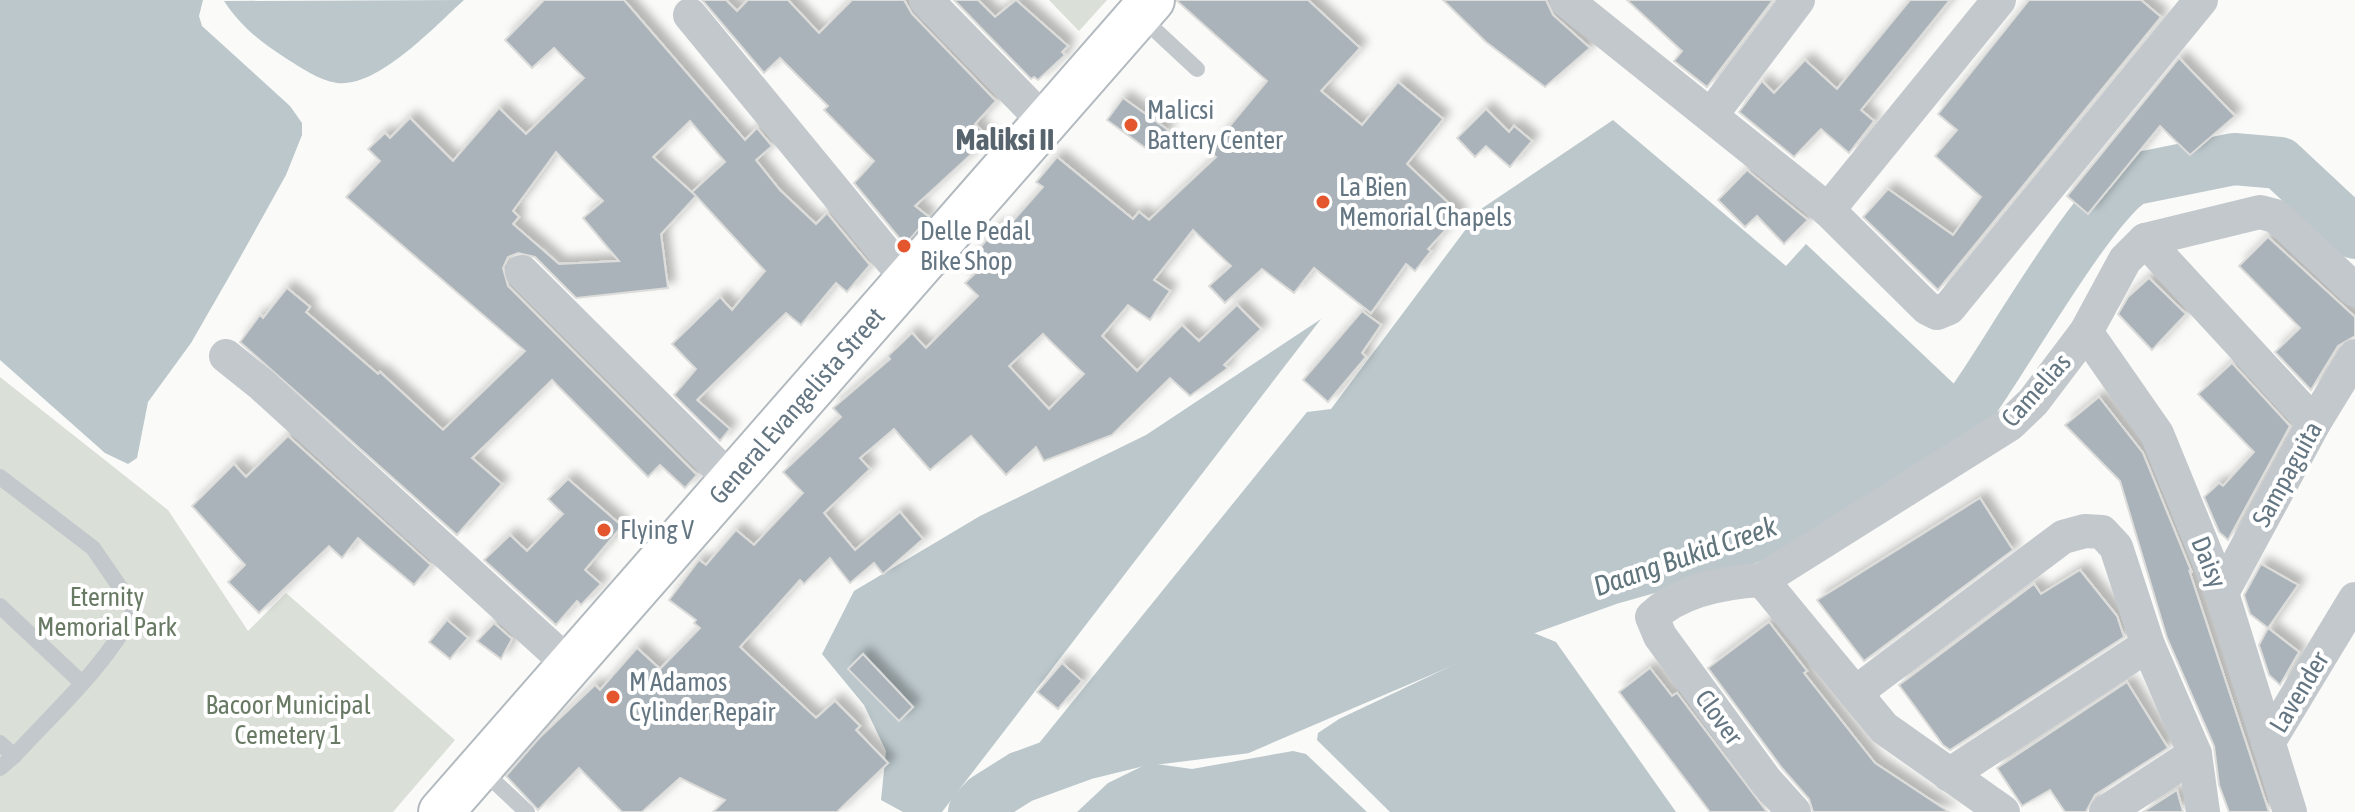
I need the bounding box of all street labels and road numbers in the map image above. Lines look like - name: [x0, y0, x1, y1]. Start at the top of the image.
- street label: General Evangelista Street: [703, 302, 891, 510]
- street label: Camelias: [1995, 347, 2077, 433]
- street label: Sampaguita: [2246, 416, 2328, 532]
- street label: Daisy: [2185, 532, 2233, 592]
- street label: Lavender: [2263, 646, 2335, 738]
- street label: Clover: [1689, 684, 1749, 750]

